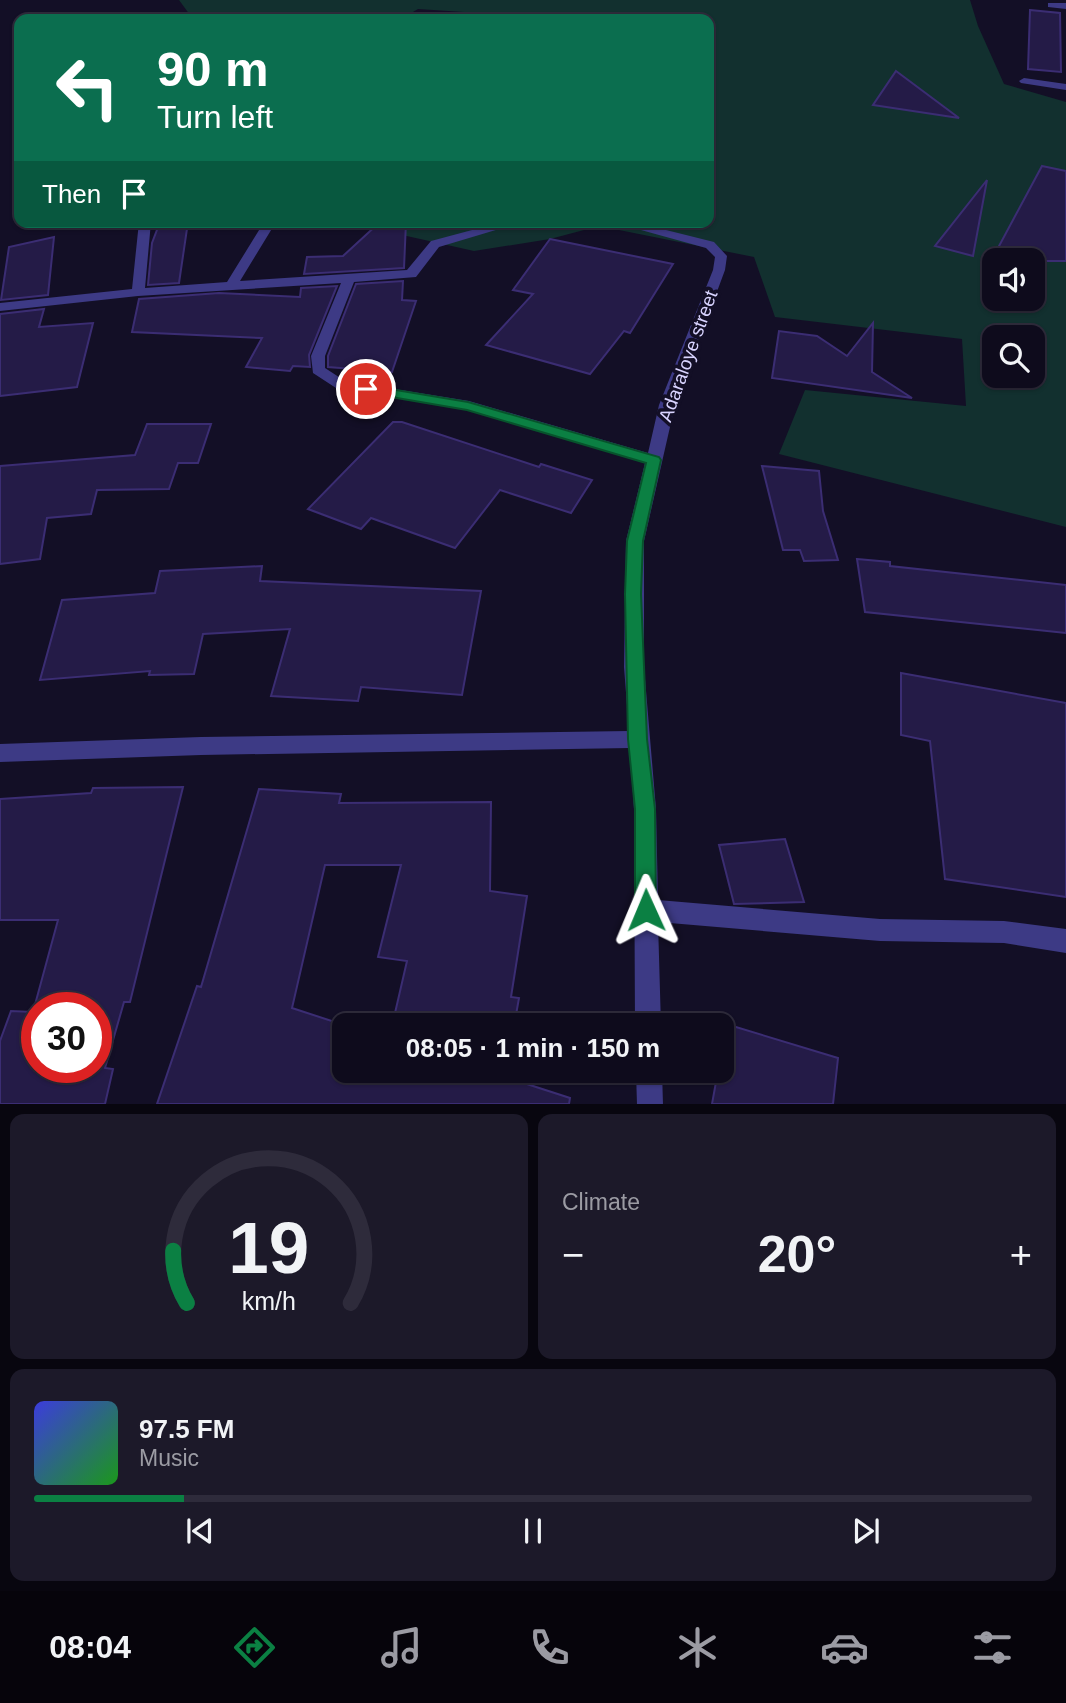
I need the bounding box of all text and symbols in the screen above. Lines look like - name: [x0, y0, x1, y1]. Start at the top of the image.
- icon: left: [42, 42, 133, 133]
- text: 90 m: [157, 42, 269, 96]
- text: Turn left: [157, 99, 273, 135]
- icon: arrive: [115, 175, 153, 213]
- text: Then: [42, 179, 101, 209]
- map controls: [982, 248, 1045, 388]
- button: sound: [982, 248, 1045, 311]
- street label: Adaraloye street: [654, 287, 722, 425]
- button: search: [982, 325, 1045, 388]
- pin: [336, 359, 396, 419]
- icon: arrive: [347, 370, 385, 408]
- position arrow: [609, 873, 683, 947]
- speed limit sign: 30: [21, 992, 112, 1083]
- text: 08:05 · 1 min · 150 m: [406, 1033, 660, 1063]
- text: Climate: [562, 1189, 640, 1215]
- text: 19: [229, 1207, 309, 1288]
- text: 20°: [758, 1225, 836, 1283]
- text: −: [562, 1234, 584, 1276]
- text: +: [1010, 1234, 1032, 1276]
- text: km/h: [242, 1286, 296, 1314]
- text: 97.5 FM: [139, 1414, 234, 1444]
- text: Music: [139, 1445, 199, 1471]
- icon: previous: [181, 1512, 219, 1550]
- icon: pause: [514, 1512, 552, 1550]
- icon: next: [847, 1512, 885, 1550]
- icon: directions: [230, 1623, 279, 1672]
- icon: music: [377, 1623, 426, 1672]
- icon: phone: [525, 1623, 574, 1672]
- icon: climate: [673, 1623, 722, 1672]
- icon: car: [820, 1623, 869, 1672]
- icon: filters: [968, 1623, 1017, 1672]
- text: 08:04: [49, 1629, 131, 1665]

